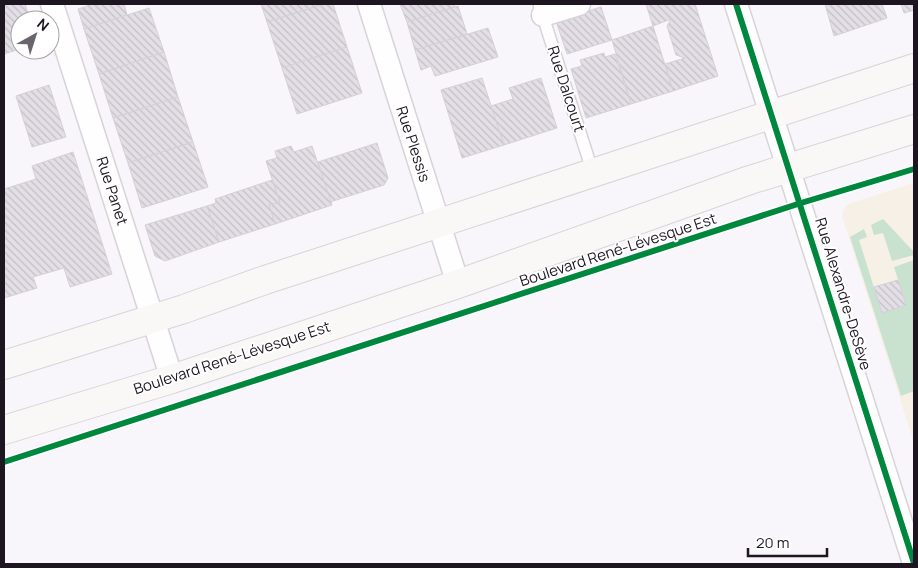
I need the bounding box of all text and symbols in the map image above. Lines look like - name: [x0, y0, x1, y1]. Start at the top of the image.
- north arrow: [10, 10, 60, 60]
- text: N: [34, 14, 53, 35]
- street label: Rue Dalcourt: [543, 43, 590, 135]
- street label: Rue Plessis: [391, 103, 436, 185]
- street label: Rue Panet: [92, 154, 133, 228]
- street label: Boulevard René-Lévesque Est: [517, 208, 719, 291]
- street label: Rue Alexandre-DeSève: [810, 215, 877, 373]
- street label: Boulevard René-Lévesque Est: [131, 316, 333, 399]
- scale bar: [748, 526, 827, 558]
- text: 20 m: [756, 532, 789, 553]

